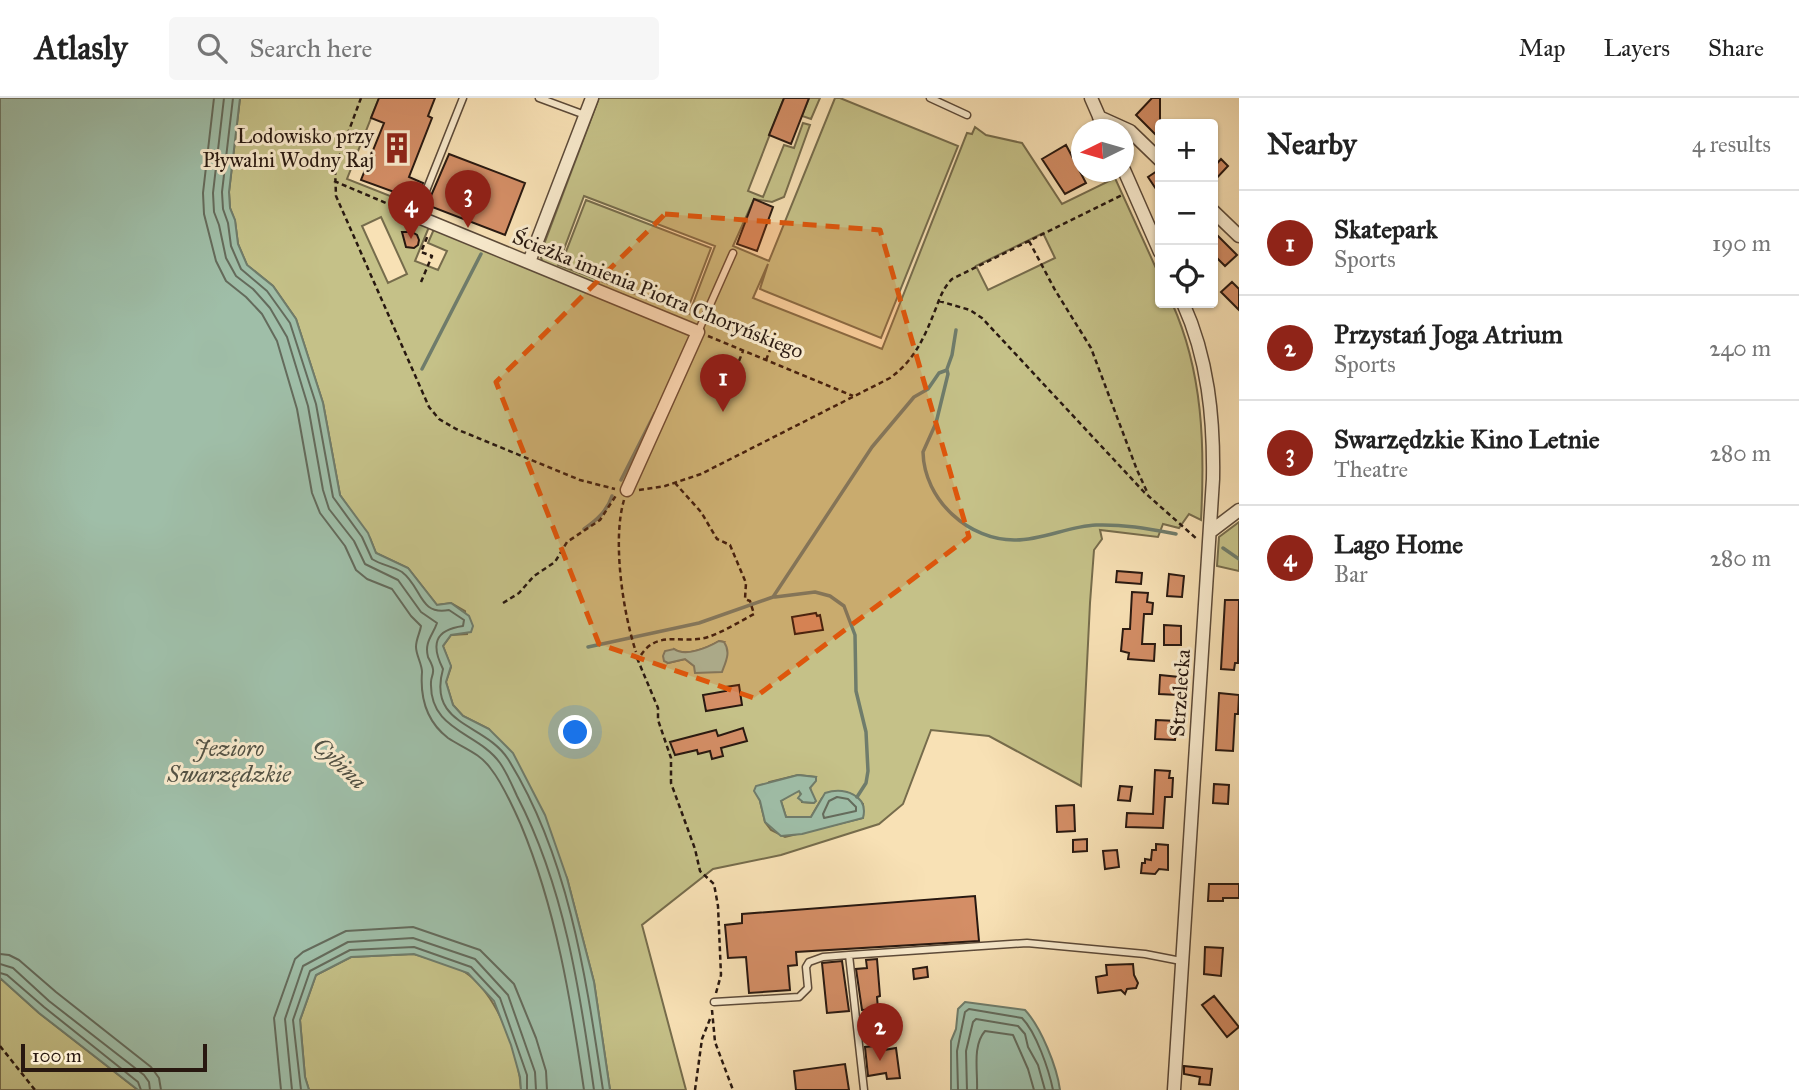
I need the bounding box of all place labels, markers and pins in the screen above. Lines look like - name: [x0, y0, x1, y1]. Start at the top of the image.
- place label: Lodowisko przy Pływalni Wodny Raj: [202, 123, 375, 173]
- building icon: Lodowisko przy Pływalni Wodny Raj: [380, 131, 414, 165]
- pin: 3: [445, 170, 491, 228]
- pin: 4: [388, 181, 434, 239]
- pin: 1: [700, 354, 746, 412]
- pin: 2: [857, 1003, 903, 1061]

